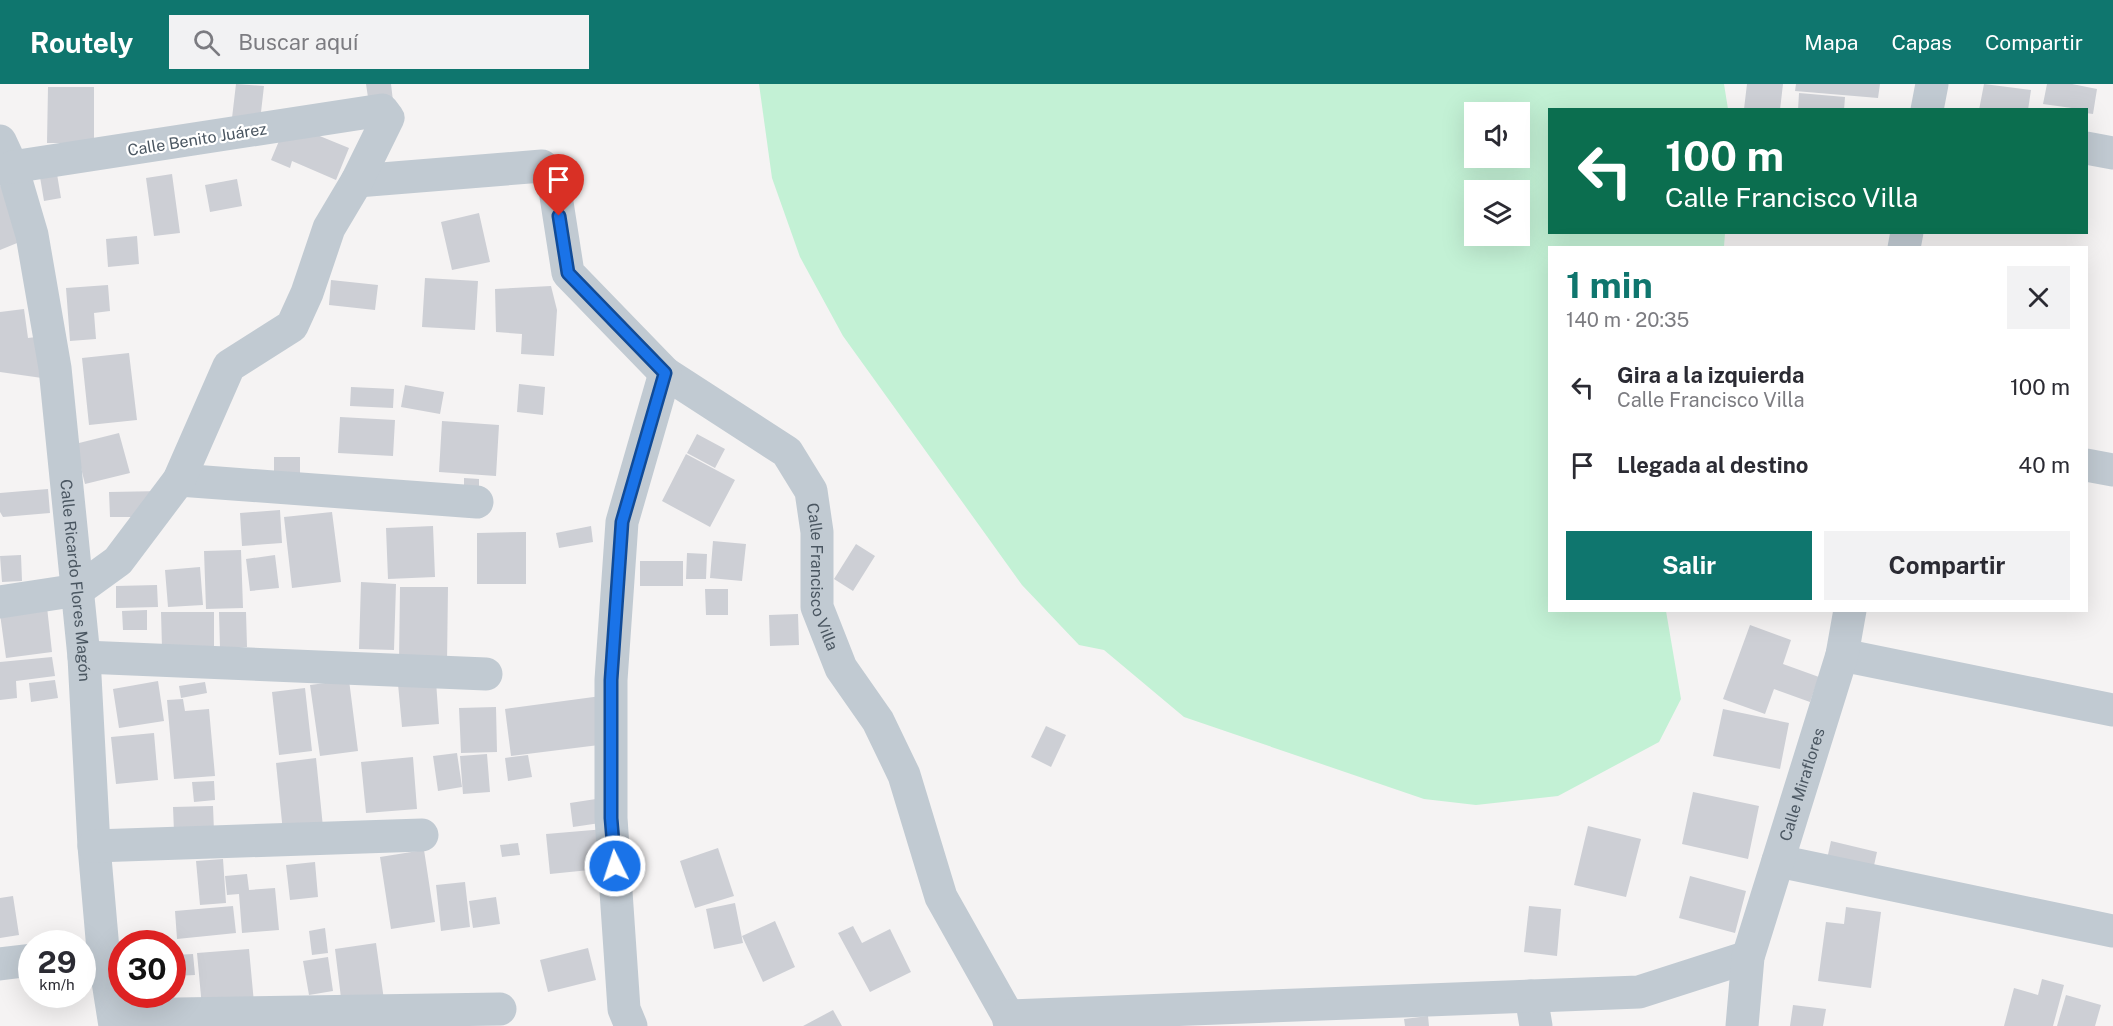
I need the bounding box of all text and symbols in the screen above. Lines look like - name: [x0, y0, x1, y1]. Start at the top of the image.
- search box: [169, 15, 589, 69]
- text: Routely: [30, 26, 133, 59]
- icon: search: [190, 26, 223, 59]
- text: Buscar aquí: [238, 29, 358, 55]
- text: Mapa: [1804, 30, 1858, 55]
- text: Capas: [1891, 30, 1952, 55]
- text: Compartir: [1985, 30, 2083, 55]
- map controls: [1464, 102, 1530, 246]
- button: sound: [1464, 102, 1530, 168]
- street label: Calle Benito Juárez: [126, 119, 268, 160]
- text: 100 m: [1665, 131, 1784, 180]
- icon: left: [1566, 132, 1644, 210]
- pin: [533, 154, 584, 216]
- icon: arrive: [542, 163, 575, 196]
- button: layers: [1464, 180, 1530, 246]
- text: Calle Francisco Villa: [1665, 181, 1918, 213]
- text: 1 min: [1566, 264, 1653, 306]
- button: close: [2007, 266, 2070, 329]
- text: 140 m · 20:35: [1566, 308, 1689, 332]
- text: Gira a la izquierda: [1617, 362, 1804, 388]
- icon: left: [1566, 371, 1599, 404]
- text: 100 m: [2010, 374, 2070, 400]
- text: Calle Francisco Villa: [1617, 388, 1805, 412]
- icon: arrive: [1566, 449, 1599, 482]
- text: Llegada al destino: [1617, 452, 1808, 478]
- text: 40 m: [2018, 452, 2070, 478]
- street label: Calle Ricardo Flores Magón: [56, 478, 94, 682]
- street label: Calle Francisco Villa: [803, 502, 842, 653]
- button: Salir: [1566, 531, 1812, 600]
- button: Compartir: [1824, 531, 2070, 600]
- street label: Calle Miraflores: [1776, 726, 1829, 844]
- position arrow: [583, 834, 647, 898]
- speed limit sign: 30: [108, 930, 186, 1008]
- text: 29: [38, 944, 76, 980]
- text: km/h: [39, 976, 75, 993]

